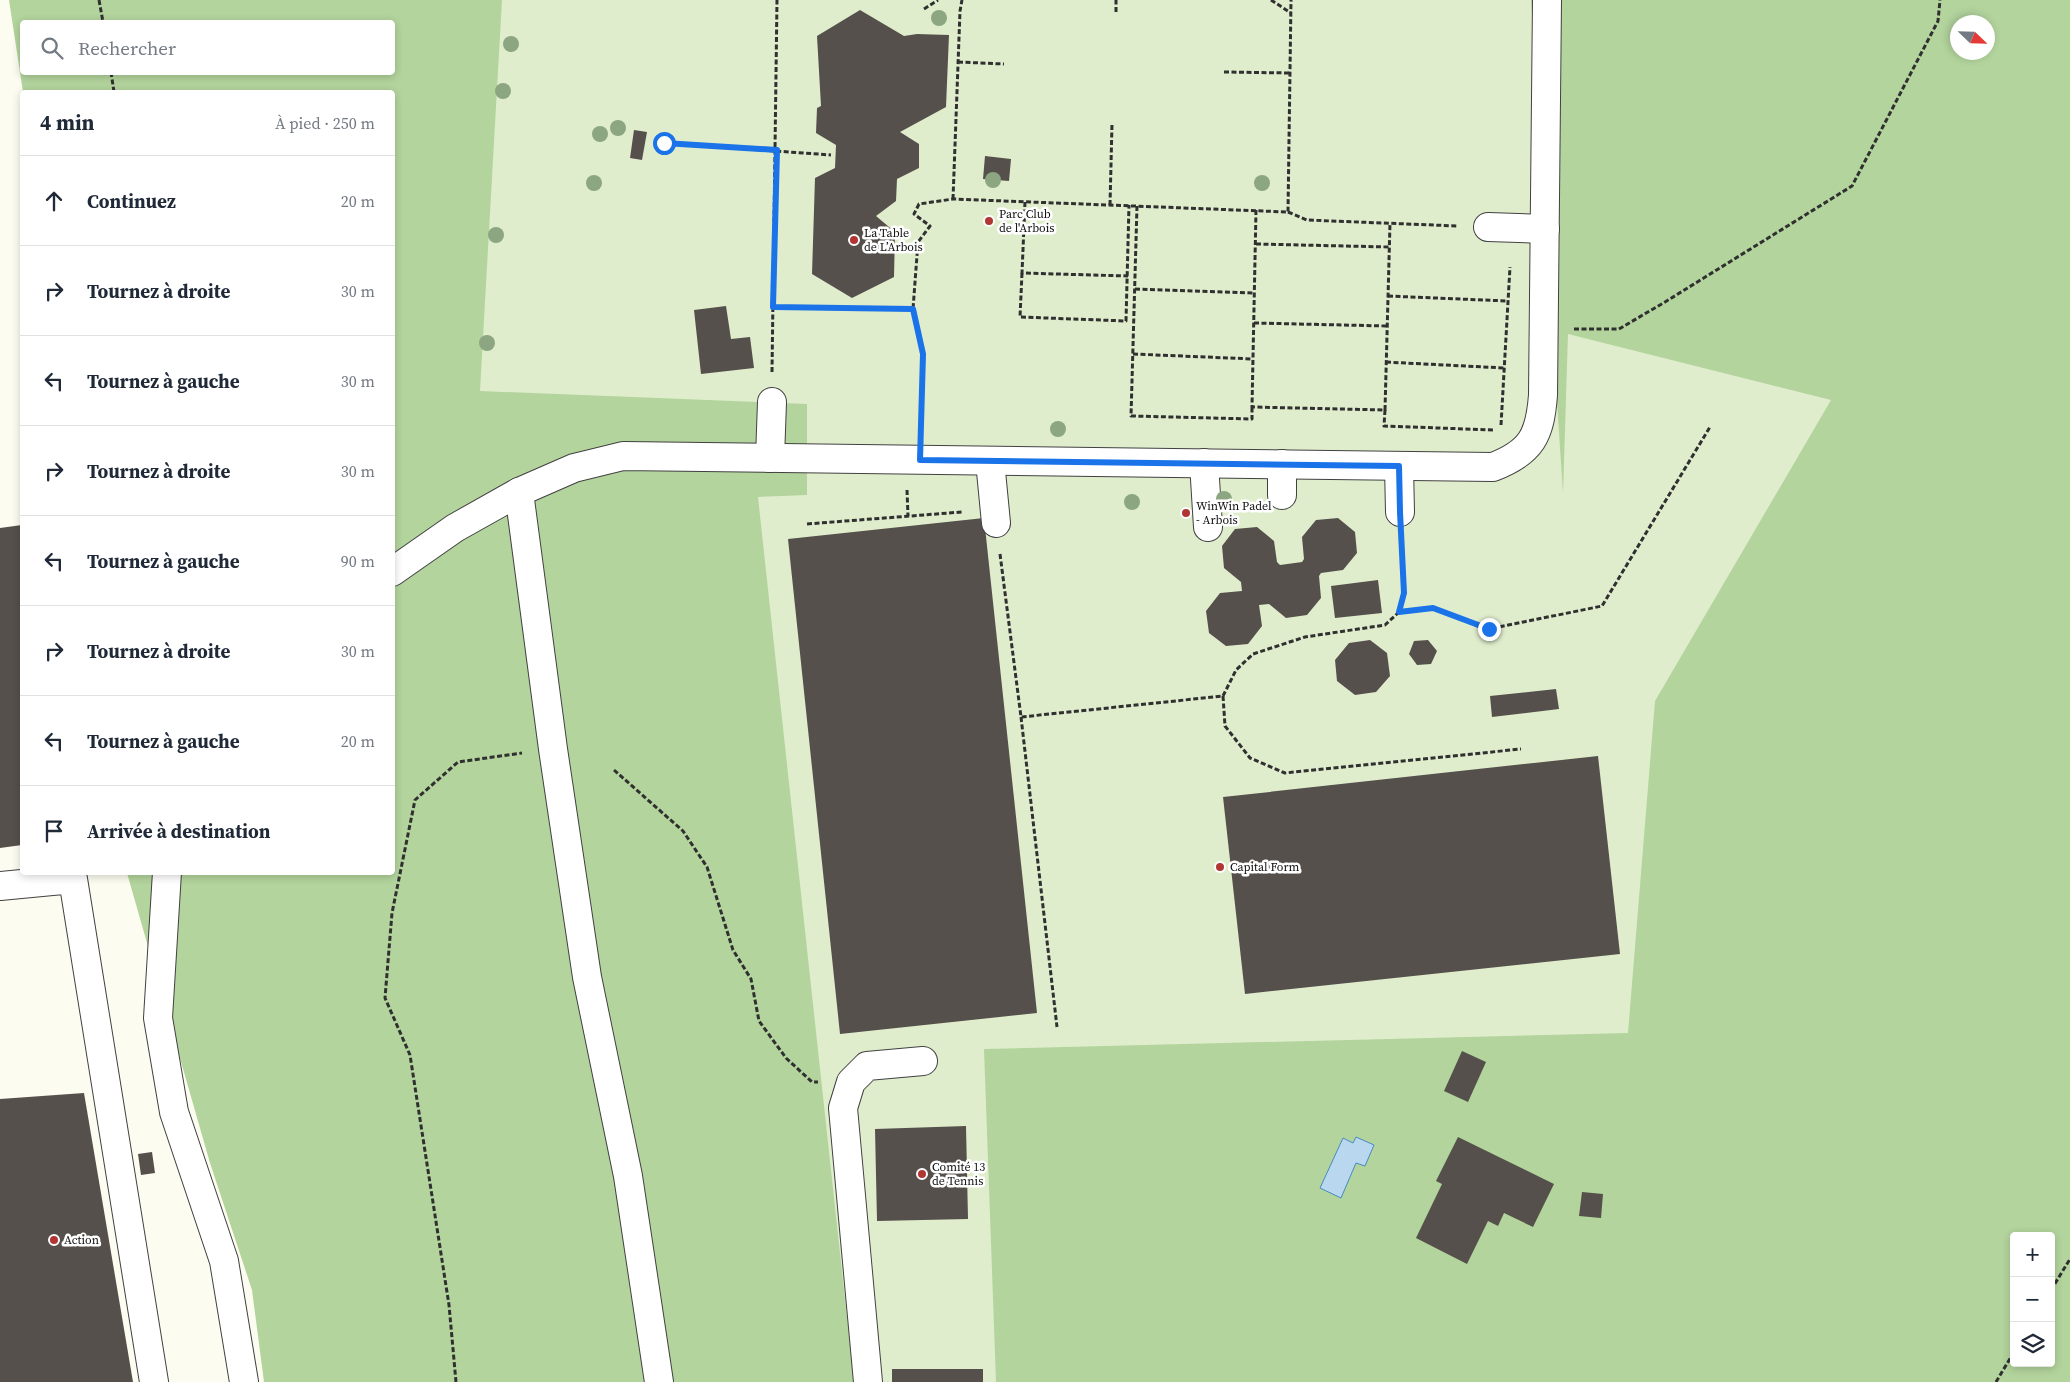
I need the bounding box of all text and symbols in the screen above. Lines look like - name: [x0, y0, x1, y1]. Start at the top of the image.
- north arrow: [1950, 15, 1995, 60]
- search box: [20, 20, 395, 75]
- icon: search: [38, 34, 66, 62]
- text: Rechercher: [78, 35, 176, 61]
- text: 4 min: [40, 108, 95, 137]
- text: À pied · 250 m: [275, 112, 375, 134]
- route start: [653, 132, 676, 155]
- icon: ahead: [40, 187, 68, 215]
- text: Continuez: [87, 188, 176, 214]
- text: 20 m: [341, 190, 375, 212]
- place label: Parc Club de l'Arbois: [999, 206, 1054, 236]
- marker: Parc Club de l'Arbois: [983, 215, 995, 227]
- place label: La Table de L’Arbois: [864, 225, 923, 255]
- marker: La Table de L’Arbois: [848, 234, 860, 246]
- icon: right: [40, 277, 68, 305]
- text: Tournez à droite: [87, 278, 230, 304]
- text: 30 m: [341, 280, 375, 302]
- icon: left: [40, 367, 68, 395]
- text: Tournez à gauche: [87, 368, 240, 394]
- text: 30 m: [341, 370, 375, 392]
- icon: right: [40, 457, 68, 485]
- text: Tournez à droite: [87, 458, 230, 484]
- text: 30 m: [341, 460, 375, 482]
- place label: WinWin Padel - Arbois: [1196, 498, 1272, 528]
- marker: WinWin Padel - Arbois: [1180, 507, 1192, 519]
- icon: left: [40, 547, 68, 575]
- text: Tournez à gauche: [87, 548, 240, 574]
- text: 90 m: [341, 550, 375, 572]
- route end: [1478, 618, 1501, 641]
- icon: right: [40, 637, 68, 665]
- text: Tournez à droite: [87, 638, 230, 664]
- text: 30 m: [341, 640, 375, 662]
- icon: left: [40, 727, 68, 755]
- text: Tournez à gauche: [87, 728, 240, 754]
- text: 20 m: [341, 730, 375, 752]
- icon: arrive: [40, 817, 68, 845]
- text: Arrivée à destination: [87, 818, 270, 844]
- place label: Capital Form: [1230, 859, 1300, 875]
- marker: Capital Form: [1214, 861, 1226, 873]
- place label: Comité 13 de Tennis: [932, 1159, 985, 1189]
- marker: Comité 13 de Tennis: [916, 1168, 928, 1180]
- place label: Action: [64, 1232, 99, 1248]
- map controls: [2010, 1232, 2055, 1367]
- button: +: [2010, 1232, 2055, 1277]
- marker: Action: [48, 1234, 60, 1246]
- button: −: [2010, 1277, 2055, 1322]
- button: layers: [2010, 1322, 2055, 1367]

